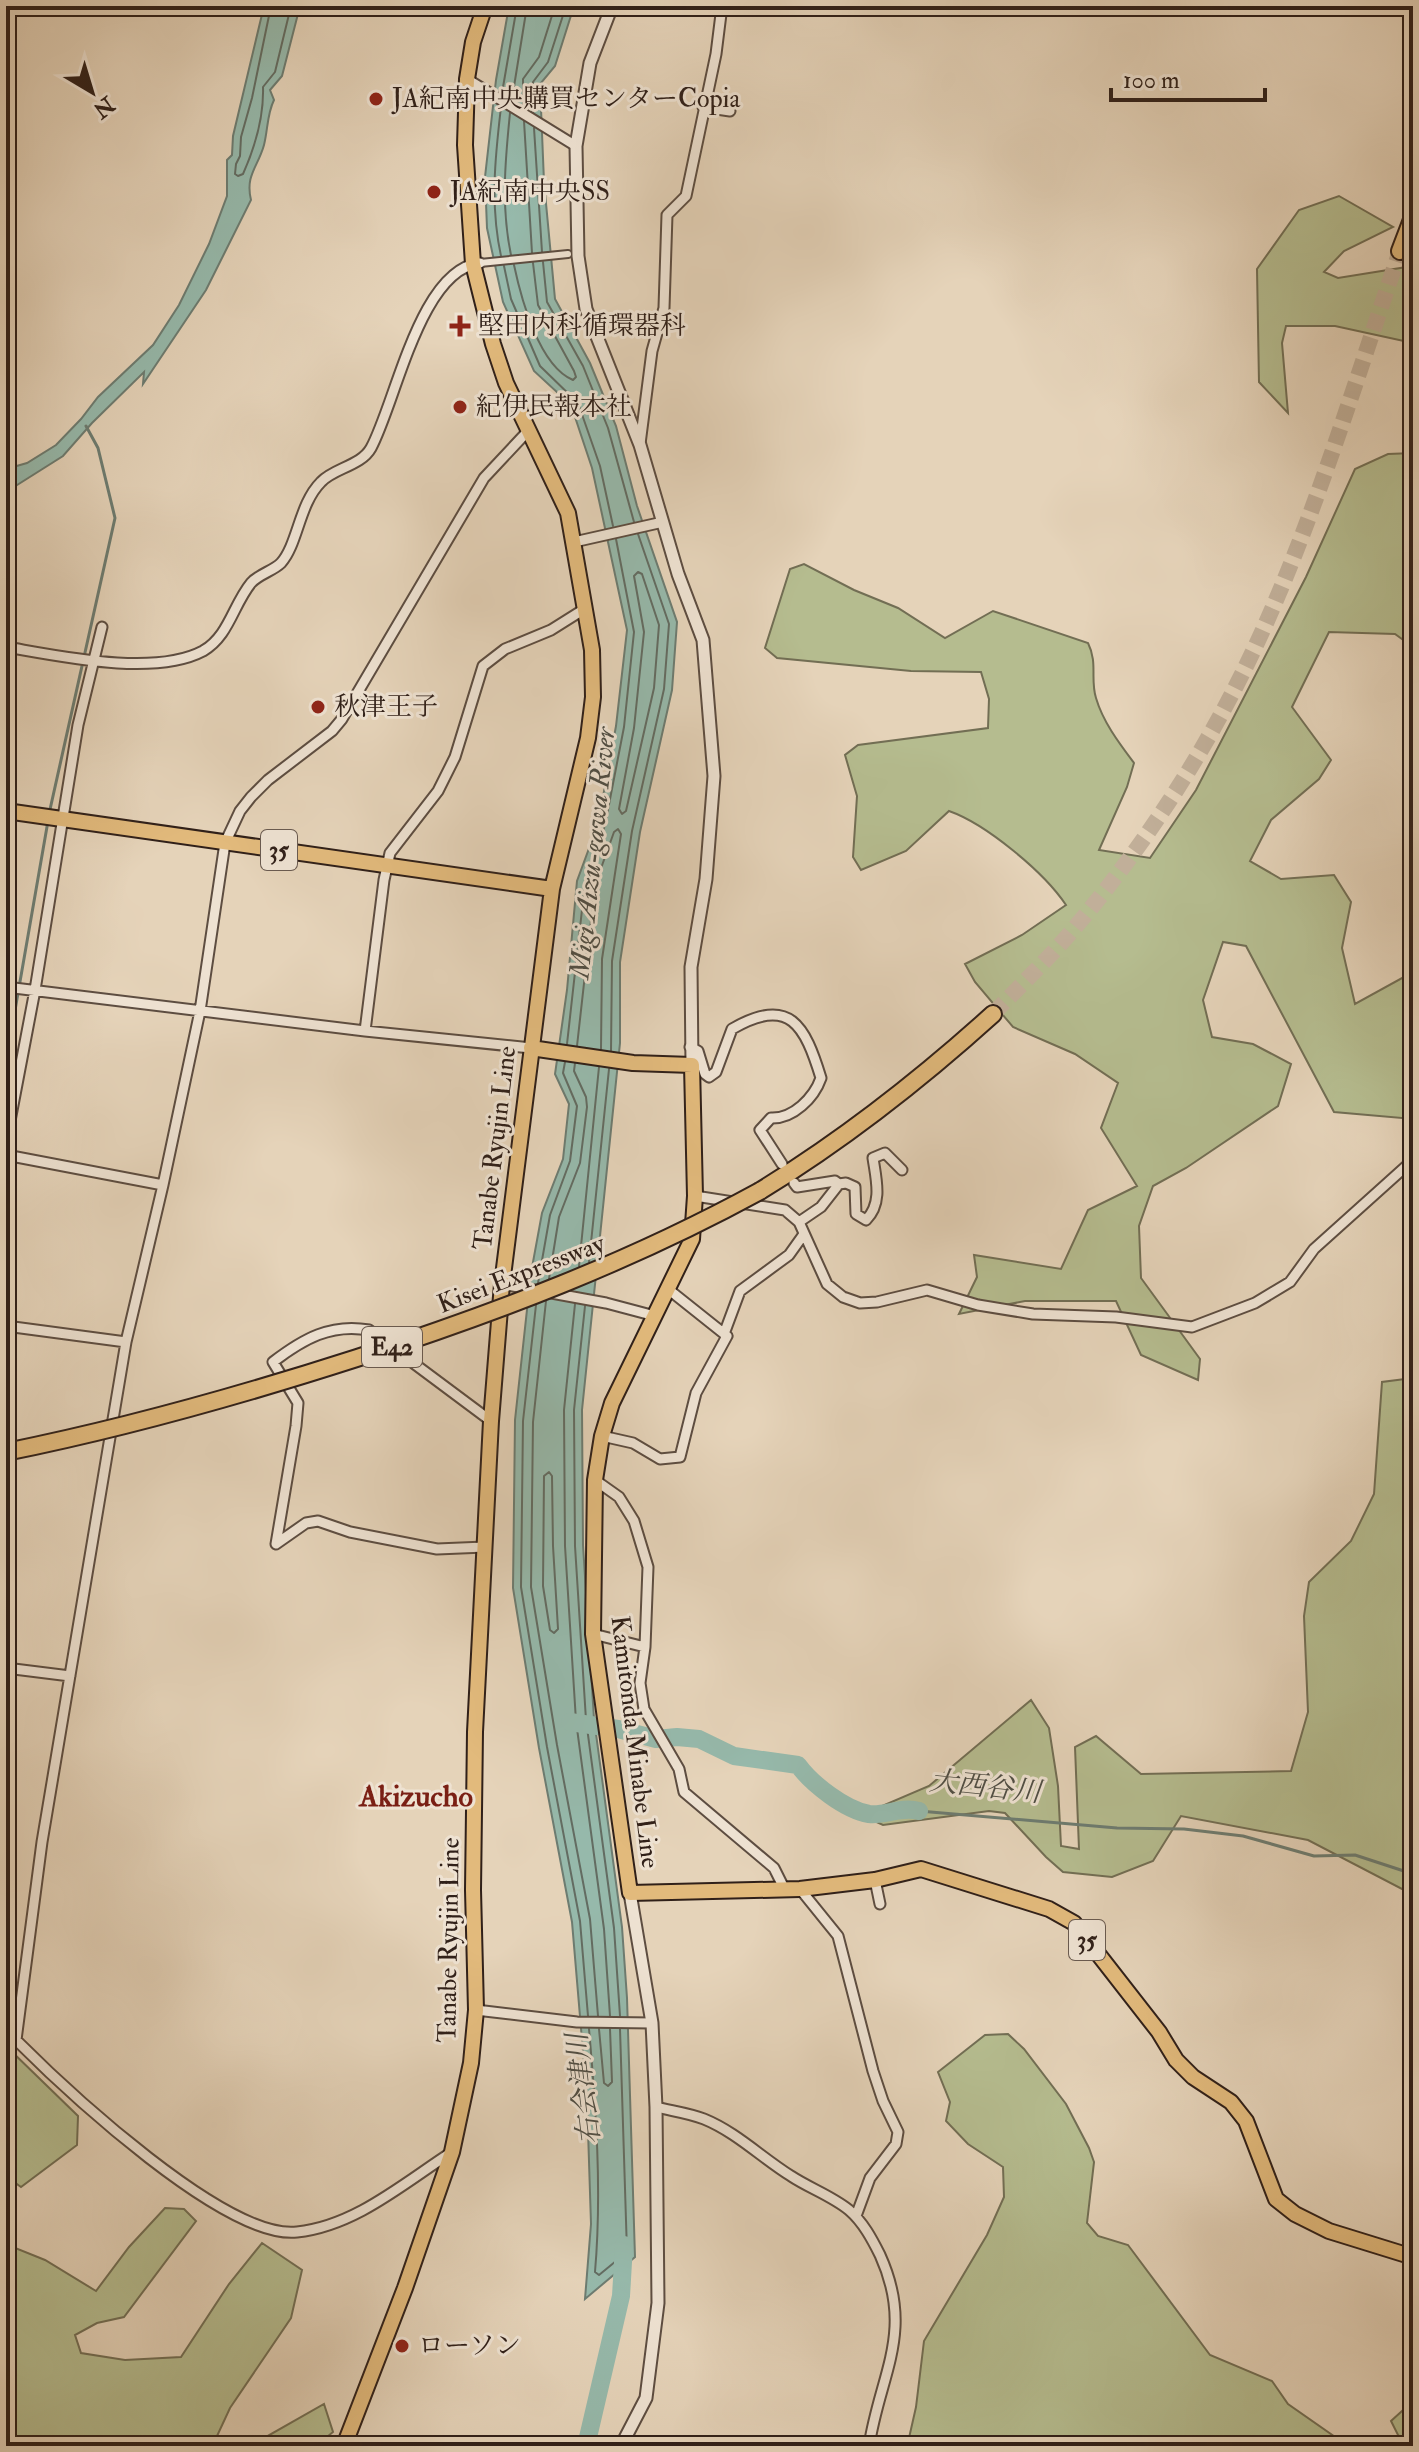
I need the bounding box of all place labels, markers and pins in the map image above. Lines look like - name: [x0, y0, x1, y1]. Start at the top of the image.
- place label: JA紀南中央購買センターCopia: [391, 83, 740, 116]
- marker: JA紀南中央購買センターCopia: [367, 90, 385, 108]
- place label: JA紀南中央SS: [449, 176, 610, 208]
- marker: JA紀南中央SS: [425, 183, 443, 201]
- place label: 堅田内科循環器科: [478, 310, 686, 342]
- marker: 堅田内科循環器科: [449, 315, 471, 337]
- place label: 紀伊民報本社: [476, 391, 632, 423]
- marker: 紀伊民報本社: [451, 398, 469, 416]
- place label: 秋津王子: [334, 691, 438, 723]
- marker: 秋津王子: [309, 698, 327, 716]
- place label: ローソン: [418, 2330, 521, 2362]
- marker: ローソン: [393, 2337, 411, 2355]

